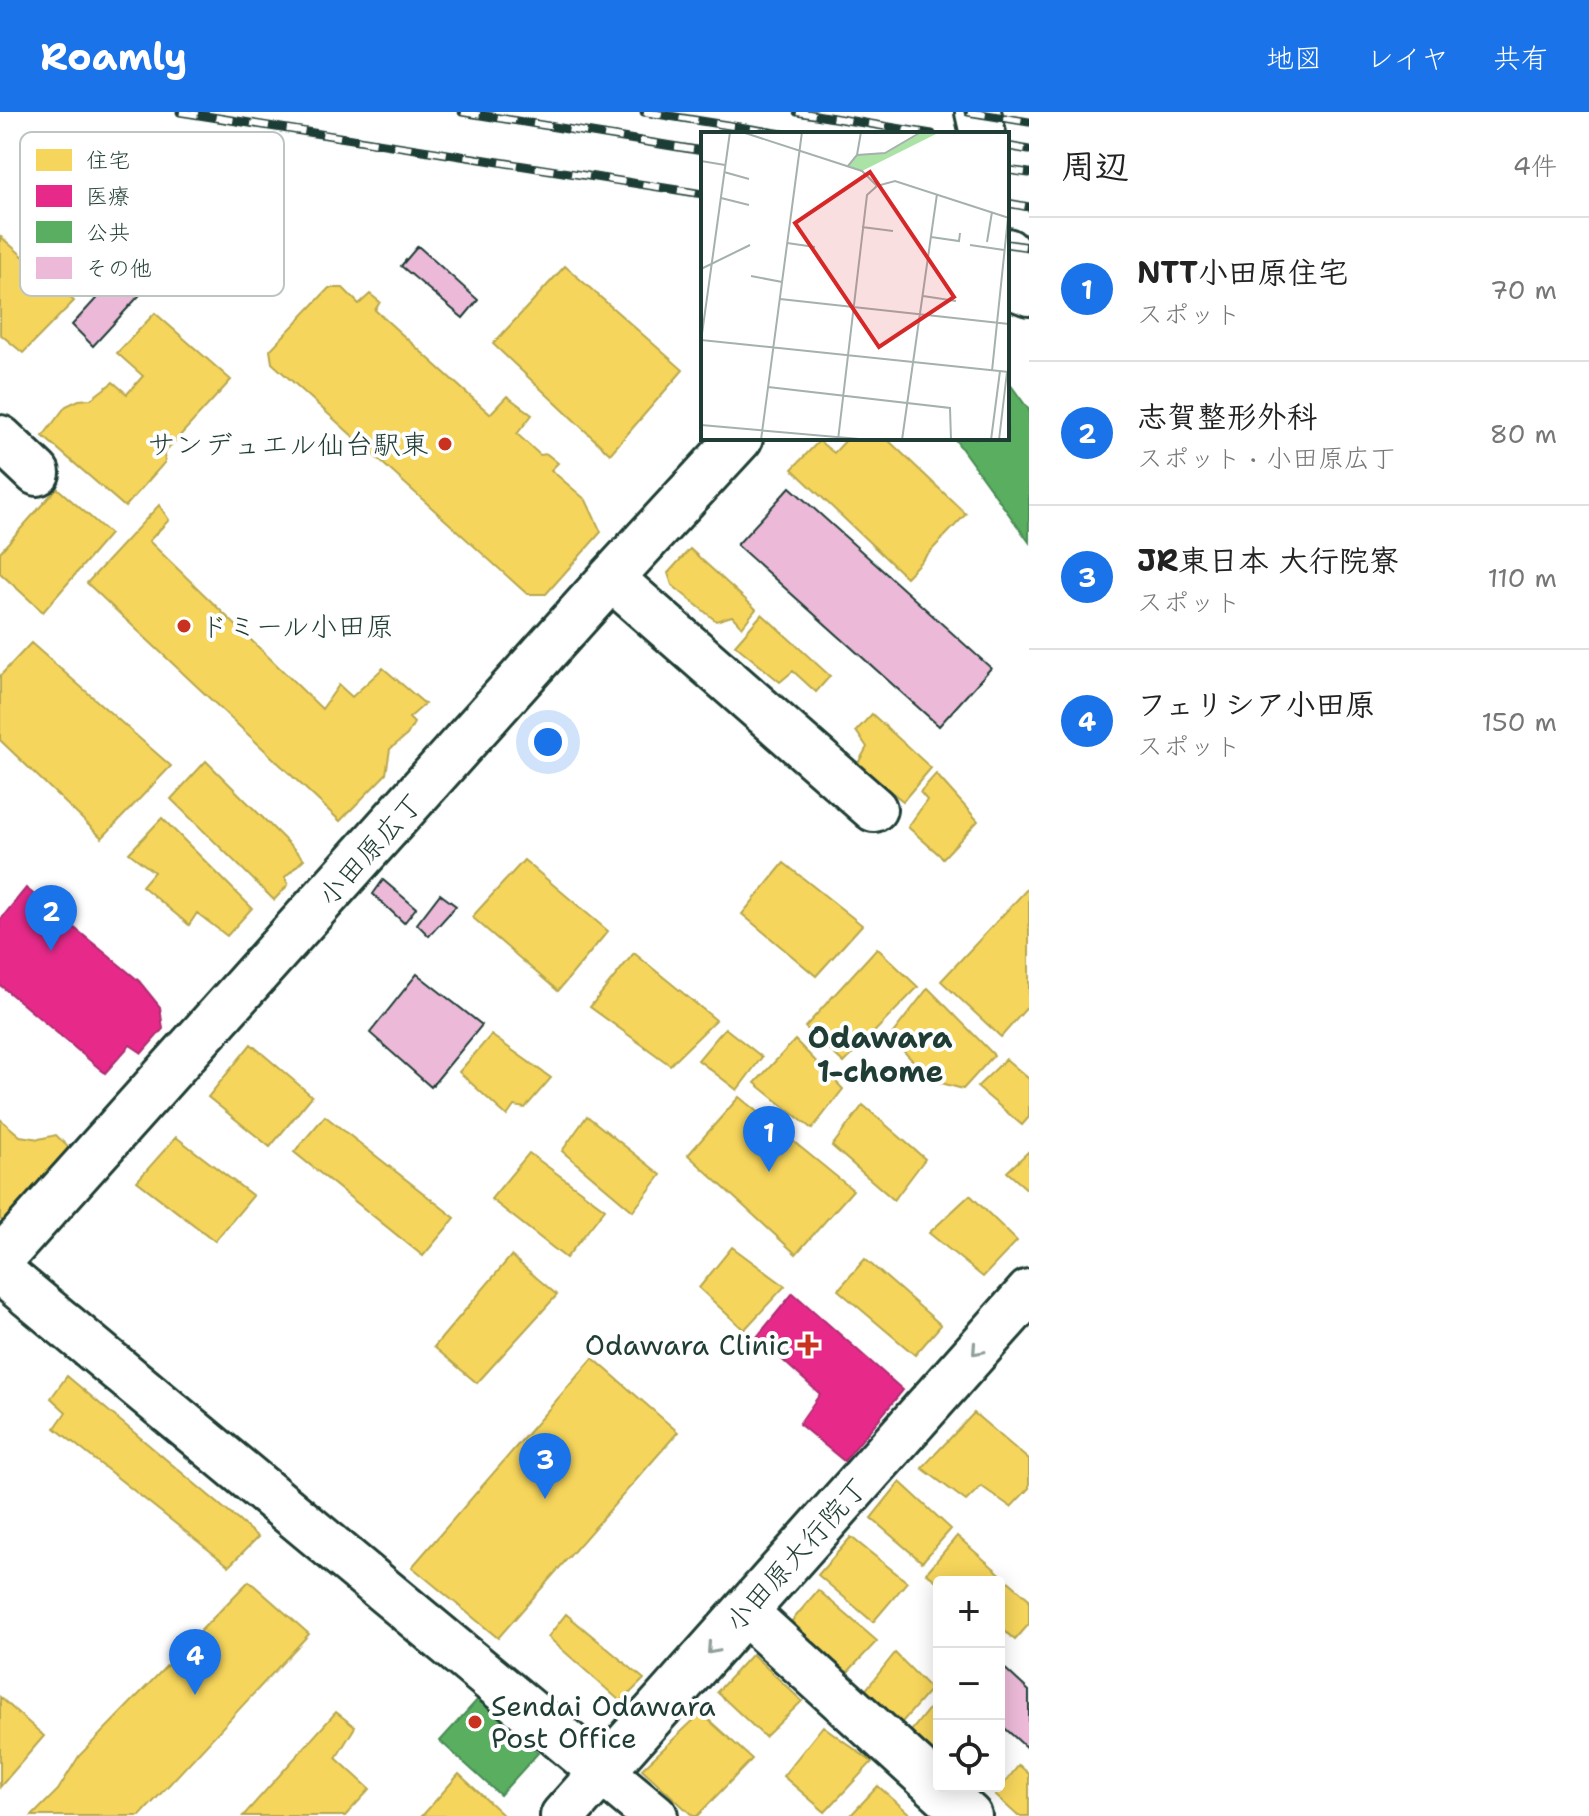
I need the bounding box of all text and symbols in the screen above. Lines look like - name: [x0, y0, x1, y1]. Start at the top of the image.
- text: Roamly: [40, 31, 187, 82]
- text: 地図: [1266, 39, 1322, 77]
- text: レイヤ: [1366, 39, 1449, 77]
- text: 共有: [1493, 39, 1549, 77]
- legend: [20, 132, 284, 296]
- inset map: [701, 132, 1009, 440]
- text: 周辺: [1061, 143, 1129, 189]
- text: 住宅: [86, 146, 130, 175]
- text: 4件: [1513, 148, 1557, 183]
- text: 医療: [86, 182, 130, 211]
- text: 公共: [86, 218, 130, 247]
- text: NTT小田原住宅: [1137, 252, 1348, 293]
- text: その他: [86, 254, 152, 283]
- text: 1: [1081, 272, 1093, 307]
- text: 70 m: [1490, 272, 1557, 307]
- text: スポット: [1137, 296, 1241, 331]
- text: 志賀整形外科: [1137, 396, 1317, 437]
- text: 2: [1078, 416, 1096, 451]
- text: 80 m: [1490, 416, 1557, 451]
- place label: サンデュエル仙台駅東: [147, 425, 429, 463]
- marker: サンデュエル仙台駅東: [436, 435, 454, 453]
- text: スポット · 小田原広丁: [1137, 440, 1396, 475]
- text: JR東日本 大行院寮: [1137, 540, 1399, 581]
- text: 3: [1078, 560, 1096, 595]
- text: 110 m: [1487, 560, 1557, 595]
- text: スポット: [1137, 584, 1241, 619]
- place label: ドミール小田原: [200, 607, 394, 645]
- marker: ドミール小田原: [175, 617, 193, 635]
- text: フェリシア小田原: [1137, 684, 1375, 725]
- text: 4: [1078, 704, 1096, 739]
- text: 150 m: [1481, 704, 1557, 739]
- your location: [528, 722, 568, 762]
- text: スポット: [1137, 728, 1241, 763]
- street label: 小田原広丁: [309, 784, 431, 914]
- pin: 2: [25, 885, 77, 951]
- district label: Odawara 1-chome: [808, 1017, 953, 1092]
- pin: 1: [743, 1106, 795, 1172]
- place label: Odawara Clinic: [585, 1326, 790, 1364]
- marker: Odawara Clinic: [797, 1334, 819, 1356]
- one-way arrow: [973, 1341, 987, 1356]
- pin: 3: [519, 1433, 571, 1499]
- street label: 小田原大行院丁: [716, 1468, 876, 1640]
- map controls: [933, 1576, 1005, 1792]
- button: +: [933, 1576, 1005, 1648]
- pin: 4: [169, 1629, 221, 1695]
- one-way arrow: [707, 1640, 722, 1655]
- button: −: [933, 1648, 1005, 1720]
- place label: Sendai Odawara Post Office: [491, 1687, 716, 1757]
- marker: Sendai Odawara Post Office: [466, 1713, 484, 1731]
- button: locate: [933, 1720, 1005, 1792]

